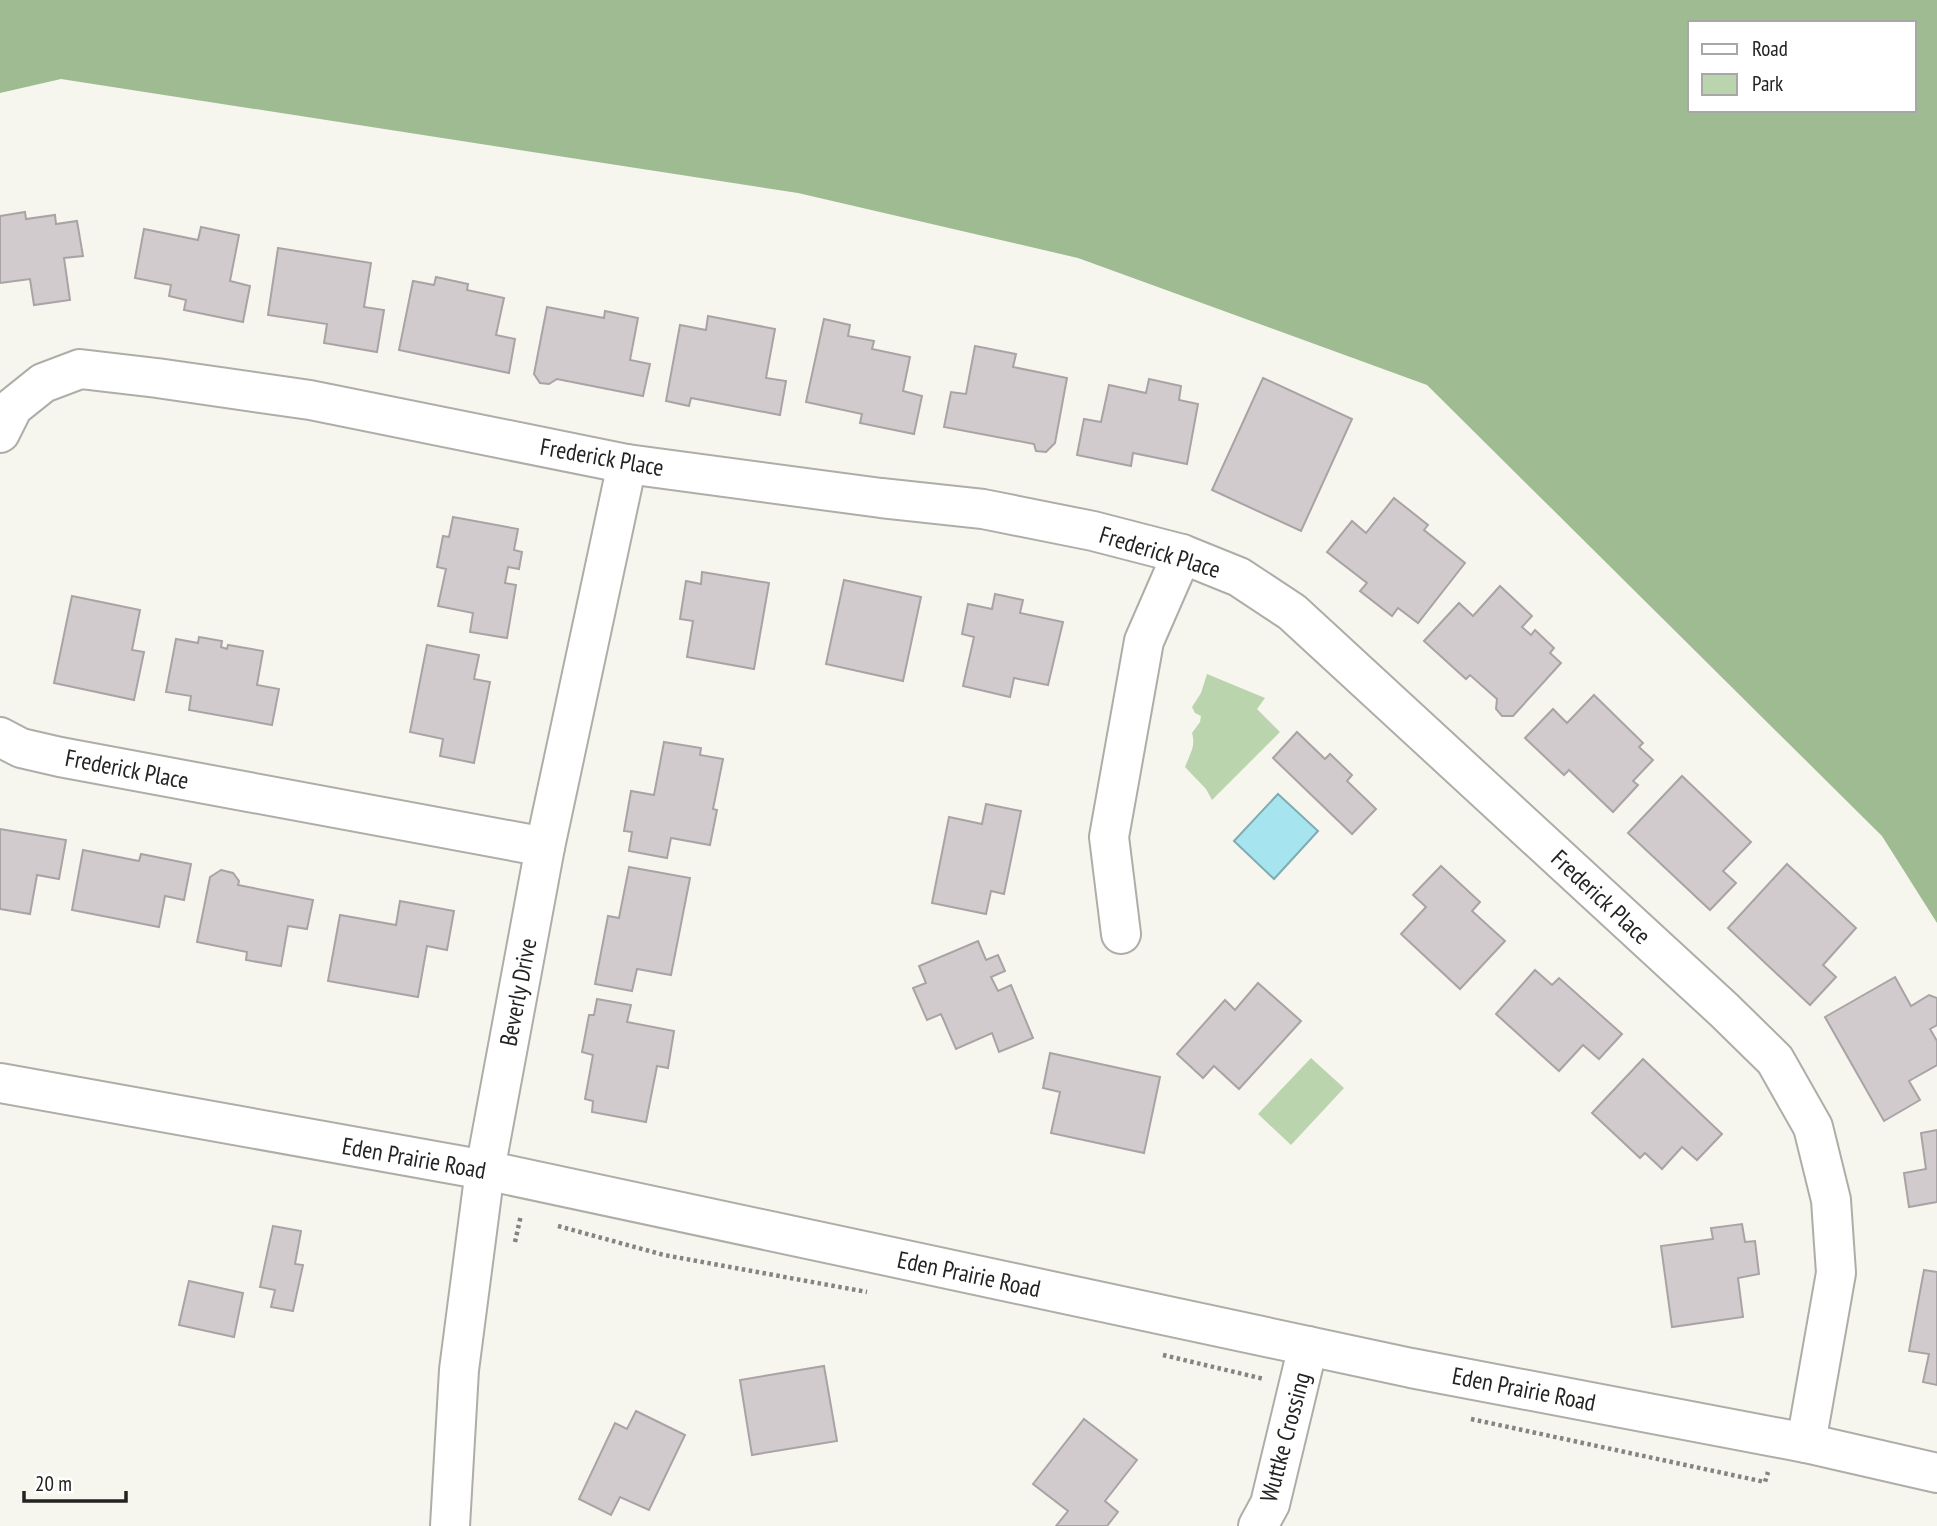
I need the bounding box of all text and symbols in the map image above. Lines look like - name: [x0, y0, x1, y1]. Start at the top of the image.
- legend: [1688, 21, 1916, 112]
- text: Road: [1752, 35, 1788, 62]
- text: Park: [1752, 70, 1783, 97]
- street label: Frederick Place: [538, 431, 666, 483]
- street label: Frederick Place: [1096, 519, 1224, 585]
- street label: Frederick Place: [63, 742, 191, 796]
- street label: Frederick Place: [1545, 843, 1657, 951]
- street label: Beverly Drive: [492, 935, 544, 1049]
- street label: Eden Prairie Road: [340, 1130, 488, 1186]
- street label: Eden Prairie Road: [895, 1244, 1043, 1304]
- street label: Eden Prairie Road: [1450, 1360, 1598, 1418]
- street label: Wuttke Crossing: [1253, 1369, 1317, 1505]
- scale bar: [24, 1460, 126, 1504]
- text: 20 m: [35, 1470, 72, 1497]

